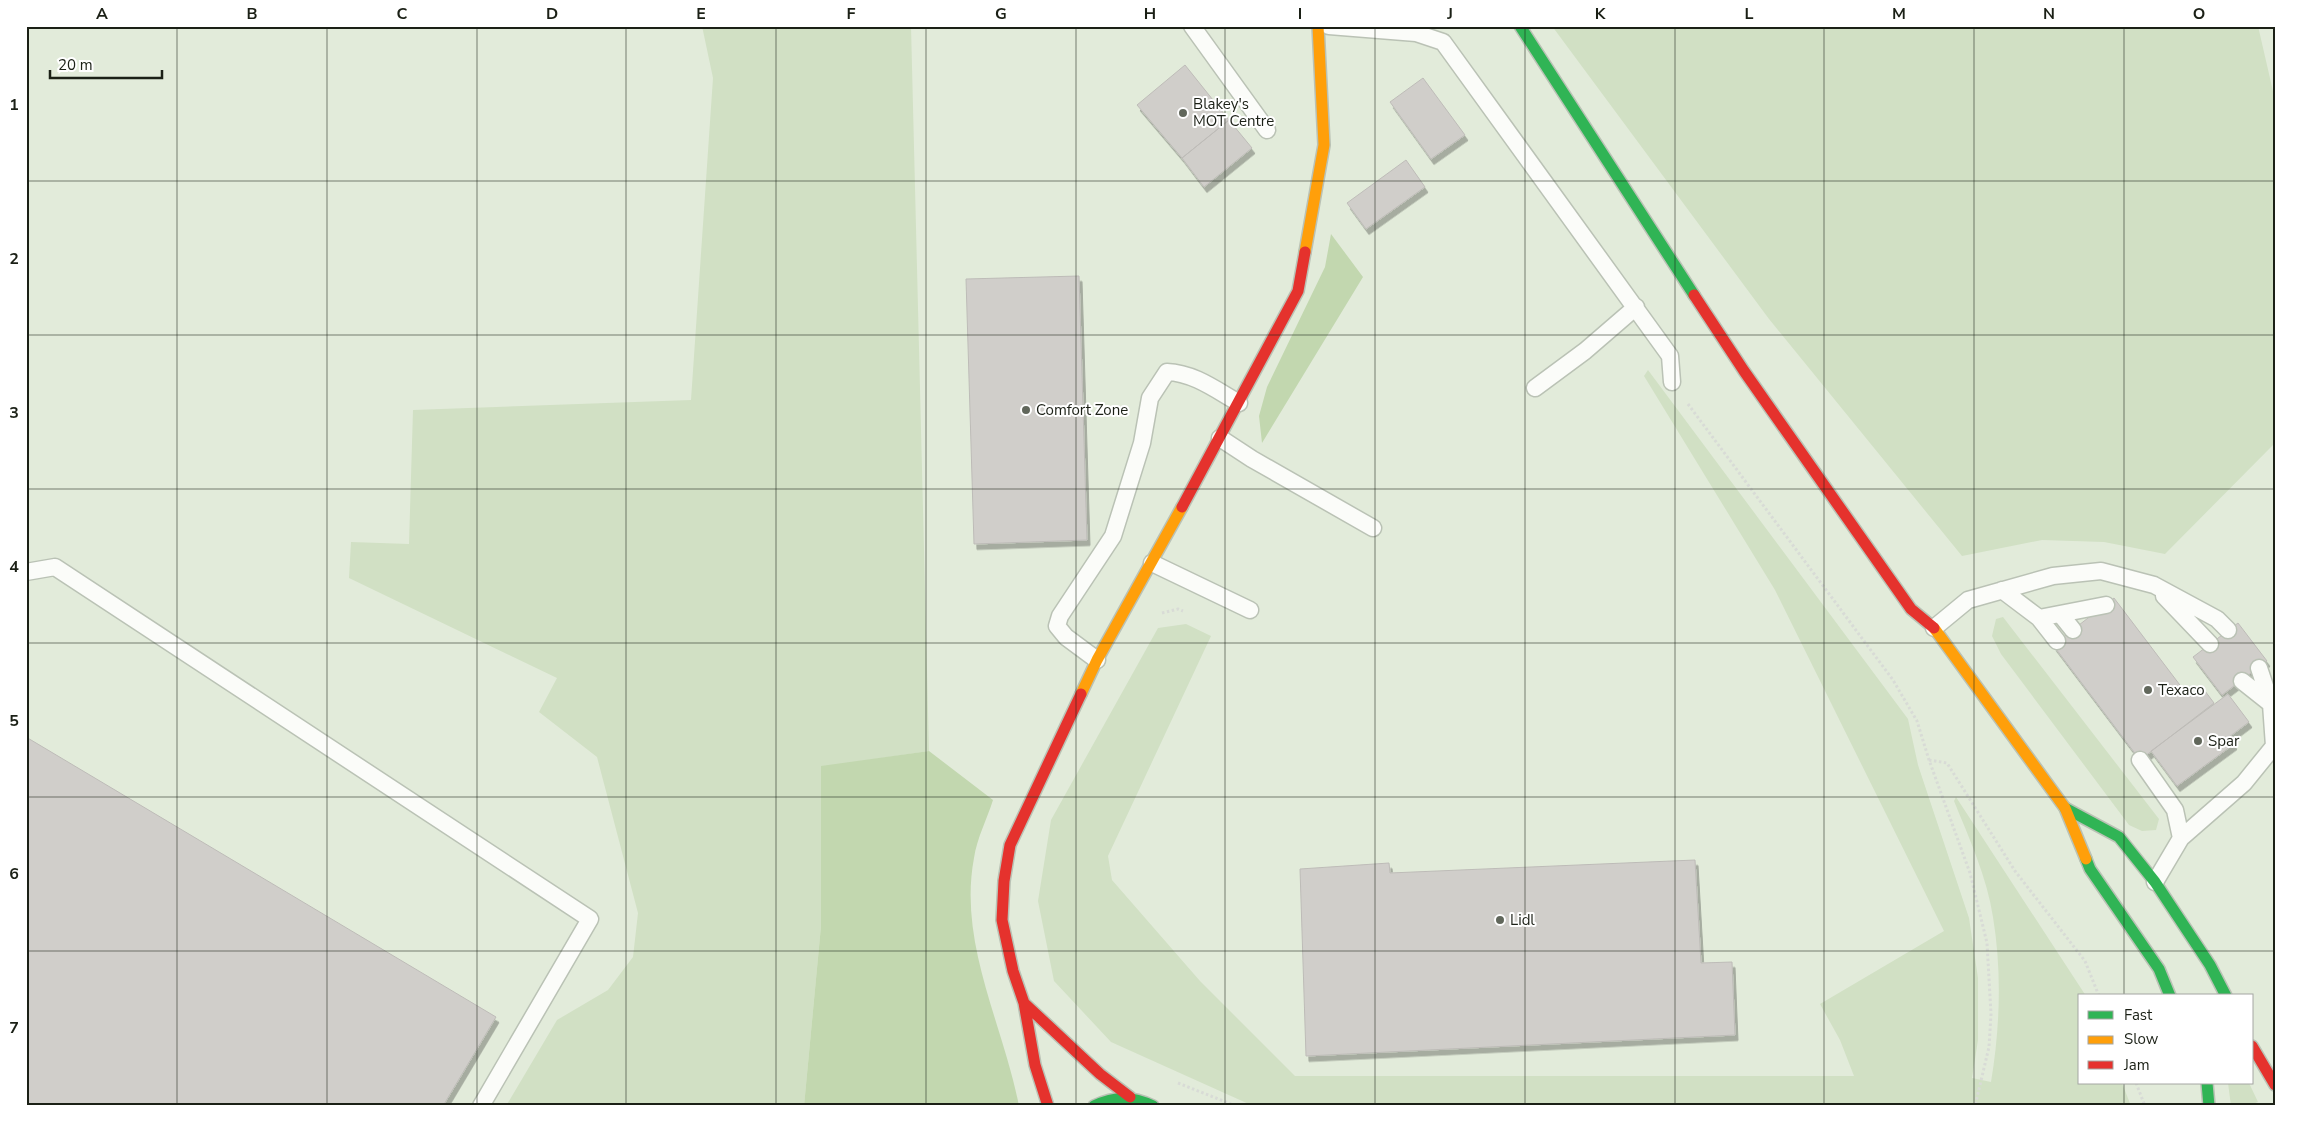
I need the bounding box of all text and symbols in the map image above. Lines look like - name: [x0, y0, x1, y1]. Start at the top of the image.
- text: A: [96, 3, 108, 25]
- text: B: [246, 3, 258, 25]
- text: C: [397, 3, 408, 25]
- text: D: [546, 3, 558, 25]
- text: E: [696, 3, 706, 25]
- text: F: [847, 3, 856, 25]
- text: G: [995, 3, 1007, 25]
- text: H: [1144, 3, 1156, 25]
- text: I: [1298, 3, 1302, 25]
- text: J: [1446, 3, 1453, 25]
- text: K: [1595, 3, 1607, 25]
- text: L: [1745, 3, 1754, 25]
- text: M: [1892, 3, 1906, 25]
- text: N: [2043, 3, 2055, 25]
- text: O: [2193, 3, 2205, 25]
- scale bar: [50, 48, 162, 80]
- text: 20 m: [58, 55, 93, 75]
- text: 1: [9, 94, 19, 116]
- place label: Blakey's MOT Centre: [1193, 94, 1274, 131]
- marker: Blakey's MOT Centre: [1177, 107, 1189, 119]
- text: 2: [9, 248, 19, 270]
- place label: Comfort Zone: [1036, 400, 1128, 420]
- text: 3: [9, 402, 19, 424]
- marker: Comfort Zone: [1020, 404, 1032, 416]
- text: 4: [9, 556, 19, 578]
- place label: Texaco: [2158, 680, 2205, 700]
- marker: Texaco: [2142, 684, 2154, 696]
- text: 5: [9, 710, 19, 732]
- place label: Spar: [2208, 731, 2240, 751]
- marker: Spar: [2192, 735, 2204, 747]
- text: 6: [9, 863, 19, 885]
- place label: Lidl: [1510, 910, 1535, 930]
- marker: Lidl: [1494, 914, 1506, 926]
- legend: [2078, 994, 2254, 1084]
- text: Fast: [2124, 1005, 2153, 1025]
- text: 7: [9, 1017, 19, 1039]
- text: Slow: [2124, 1029, 2159, 1049]
- text: Jam: [2123, 1055, 2150, 1075]

